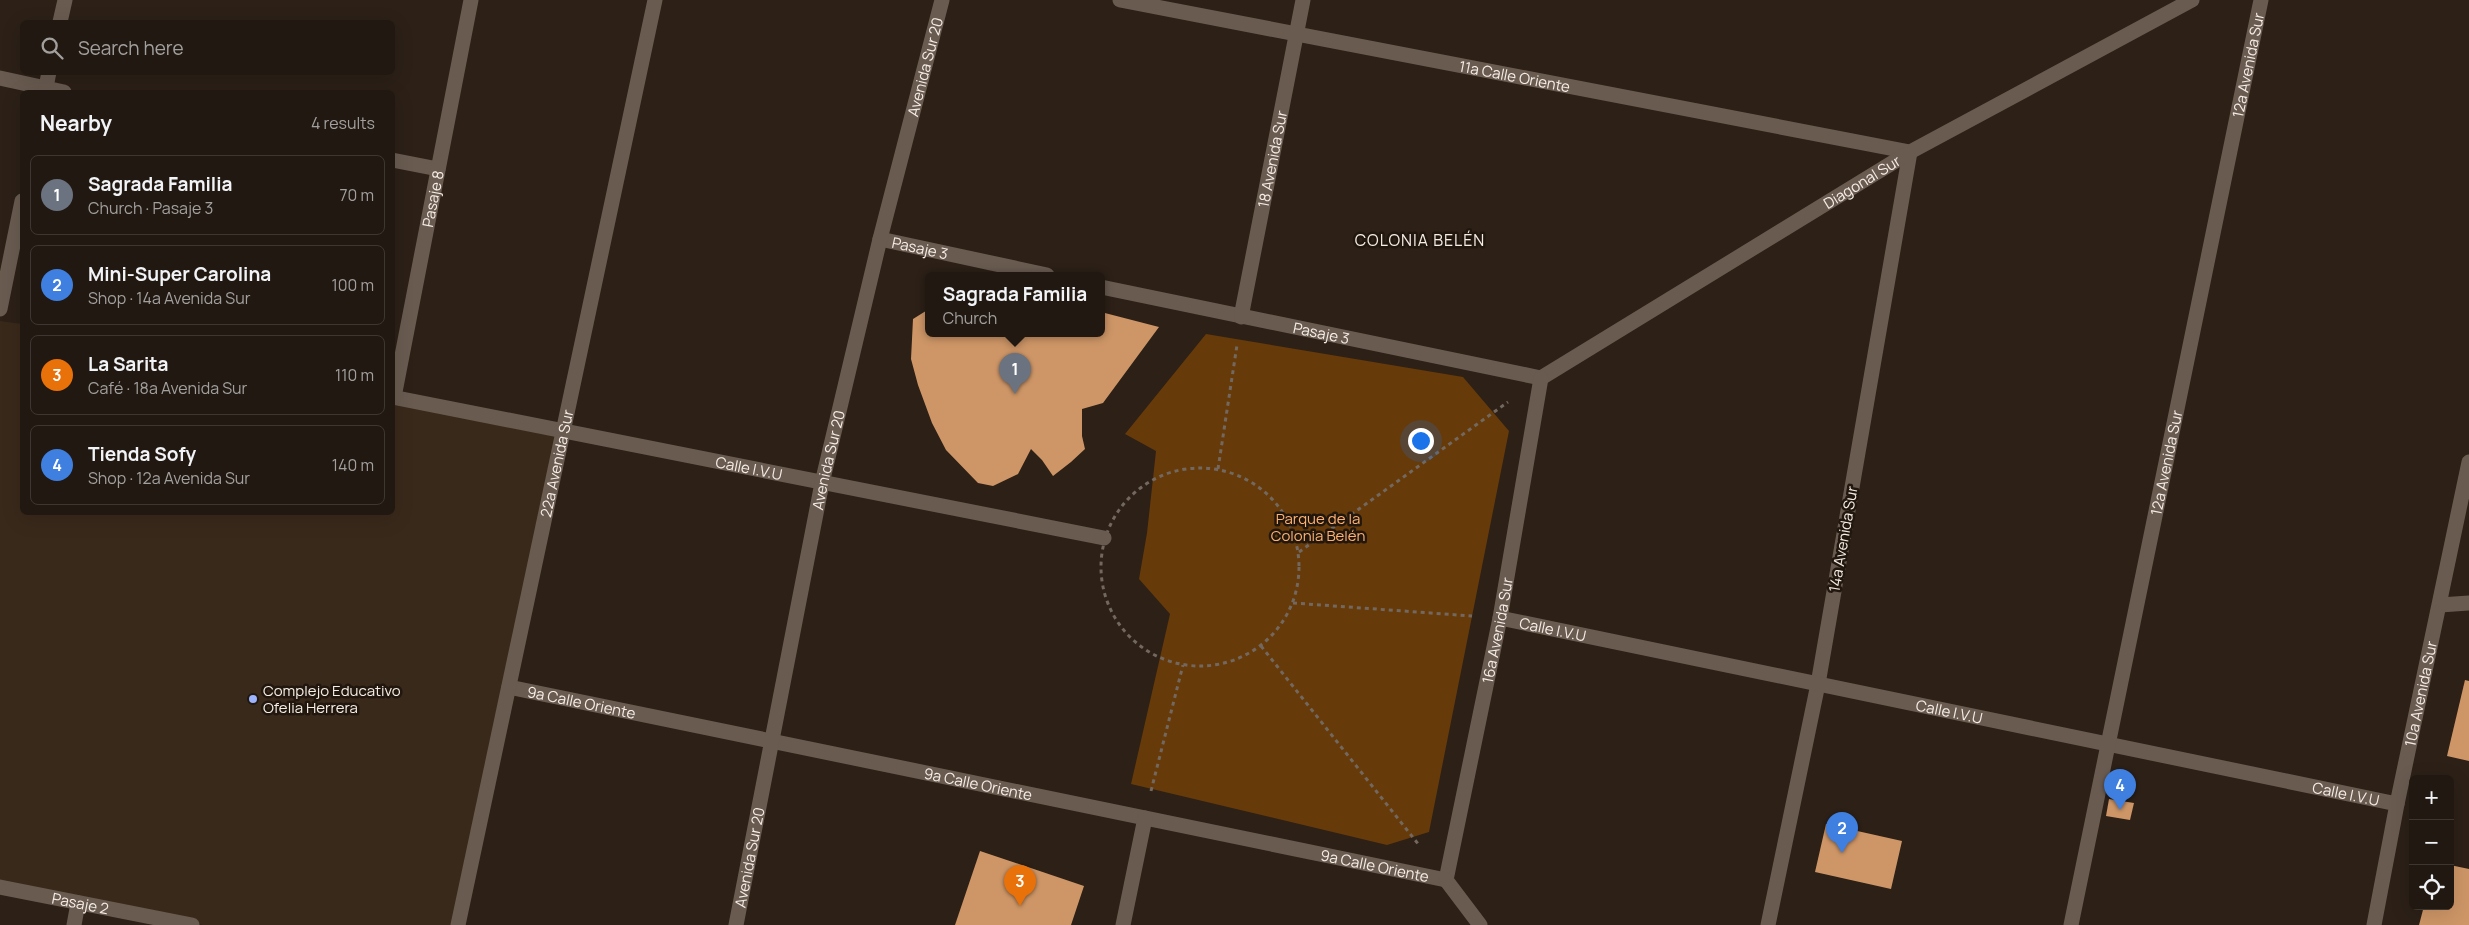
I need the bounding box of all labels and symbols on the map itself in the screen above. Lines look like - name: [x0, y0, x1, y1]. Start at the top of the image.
- street label: 12a Avenida Sur: [2227, 10, 2269, 119]
- street label: Avenida Sur 20: [902, 15, 948, 119]
- street label: 11a Calle Oriente: [1457, 55, 1572, 97]
- street label: 18 Avenida Sur: [1252, 108, 1292, 209]
- street label: Diagonal Sur: [1819, 150, 1905, 213]
- street label: Pasaje 8: [417, 168, 448, 229]
- district label: COLONIA BELÉN: [1355, 229, 1485, 251]
- street label: Pasaje 3: [890, 231, 950, 264]
- street label: Pasaje 3: [1291, 317, 1351, 349]
- pin: 1: [999, 353, 1031, 394]
- street label: 22a Avenida Sur: [535, 407, 578, 519]
- street label: Avenida Sur 20: [807, 408, 849, 512]
- street label: 12a Avenida Sur: [2145, 408, 2187, 517]
- your location: [1408, 428, 1434, 454]
- street label: Calle I.V.U: [714, 451, 784, 485]
- street label: 14a Avenida Sur: [1823, 484, 1863, 594]
- park label: Parque de la Colonia Belén: [1271, 508, 1365, 546]
- street label: 16a Avenida Sur: [1476, 575, 1517, 685]
- street label: Calle I.V.U: [1518, 612, 1588, 646]
- street label: 10a Avenida Sur: [2399, 638, 2442, 748]
- place label: Complejo Educativo Ofelia Herrera: [263, 680, 401, 718]
- street label: 9a Calle Oriente: [525, 681, 638, 723]
- marker: Complejo Educativo Ofelia Herrera: [247, 693, 259, 705]
- street label: Calle I.V.U: [1914, 694, 1985, 728]
- street label: 9a Calle Oriente: [922, 762, 1035, 805]
- pin: 4: [2104, 769, 2136, 810]
- street label: Calle I.V.U: [2311, 776, 2381, 811]
- street label: Avenida Sur 20: [729, 805, 769, 909]
- pin: 2: [1826, 812, 1858, 853]
- street label: 9a Calle Oriente: [1319, 844, 1431, 887]
- pin: 3: [1004, 865, 1036, 906]
- street label: Pasaje 2: [50, 887, 111, 919]

